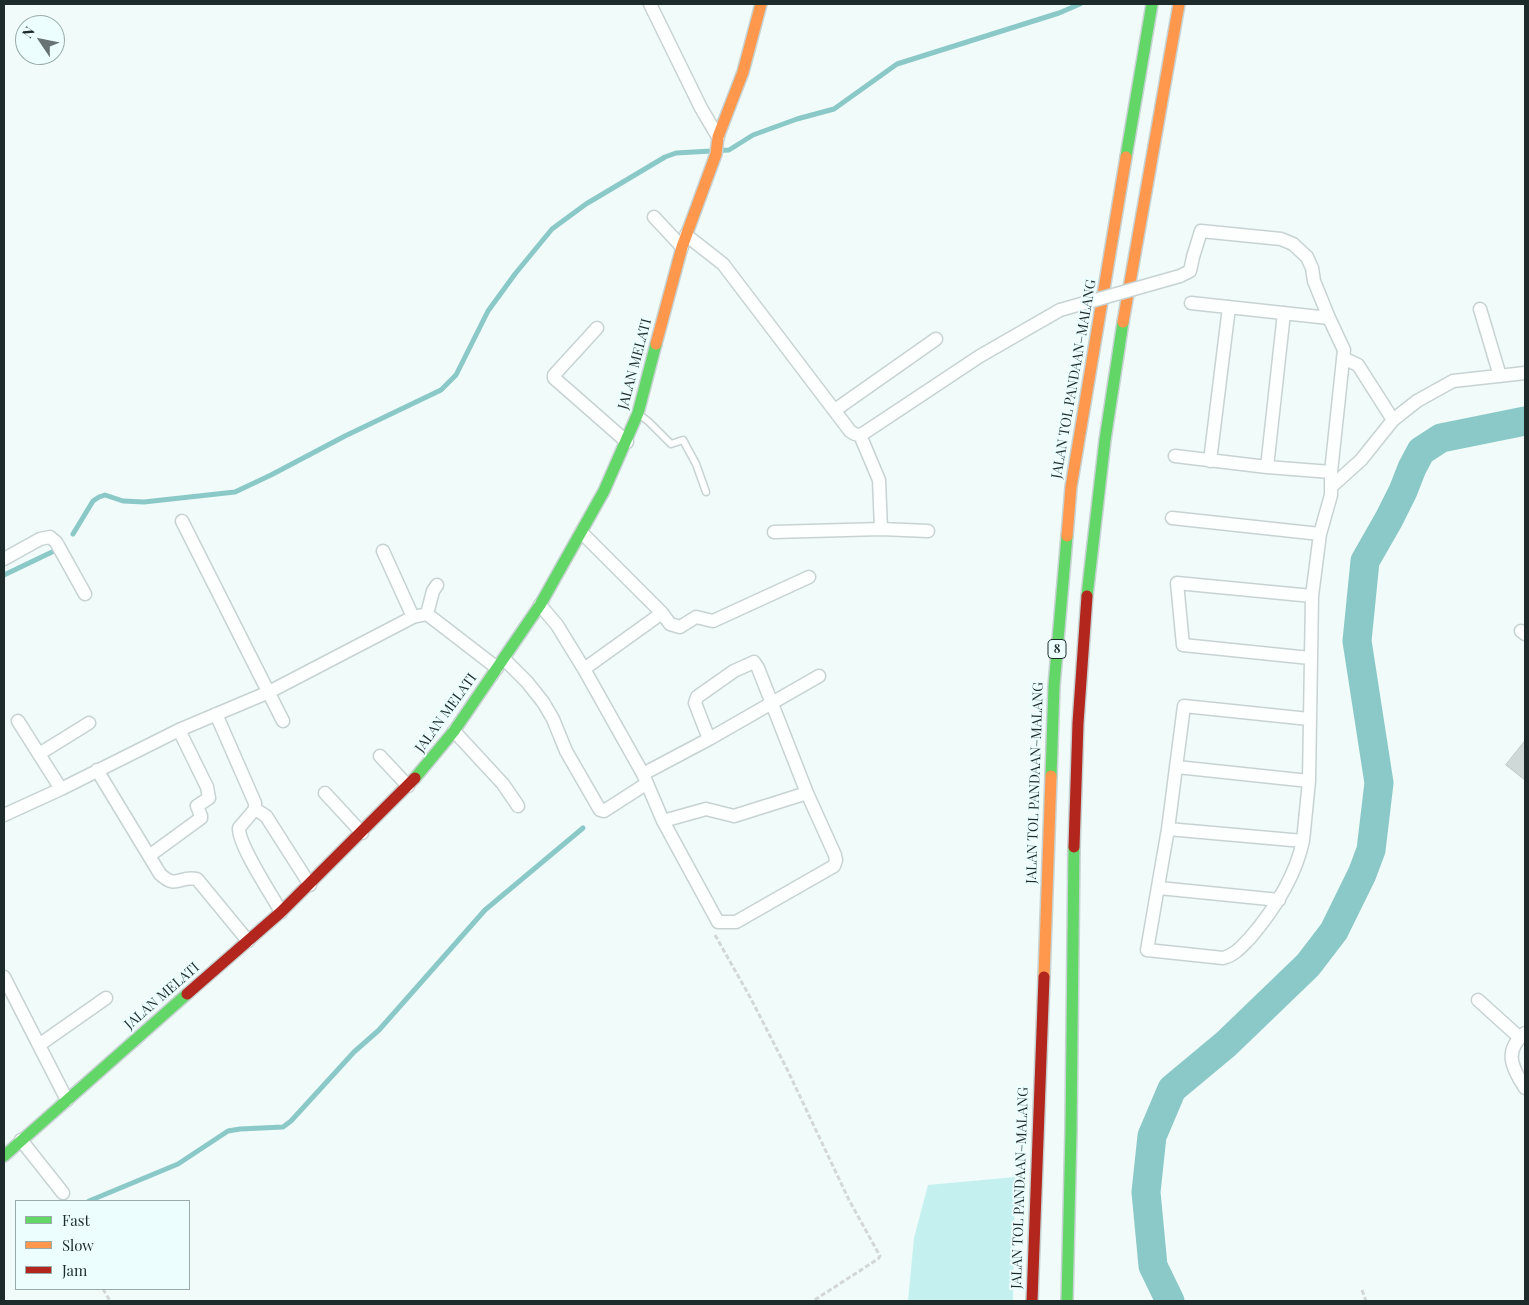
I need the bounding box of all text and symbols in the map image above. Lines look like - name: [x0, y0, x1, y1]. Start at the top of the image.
- north arrow: [15, 15, 65, 65]
- text: N: [17, 22, 39, 41]
- street label: JALAN TOL PANDAAN–MALANG: [1048, 278, 1100, 480]
- street label: JALAN MELATI: [615, 317, 655, 411]
- road number: 8: [1048, 640, 1066, 659]
- street label: JALAN MELATI: [412, 670, 480, 756]
- street label: JALAN TOL PANDAAN–MALANG: [1023, 682, 1047, 884]
- street label: JALAN MELATI: [121, 959, 203, 1033]
- street label: JALAN TOL PANDAAN–MALANG: [1008, 1087, 1032, 1289]
- legend: [15, 1200, 190, 1290]
- text: Fast: [62, 1210, 90, 1230]
- text: Slow: [62, 1235, 94, 1255]
- text: Jam: [62, 1260, 87, 1280]

